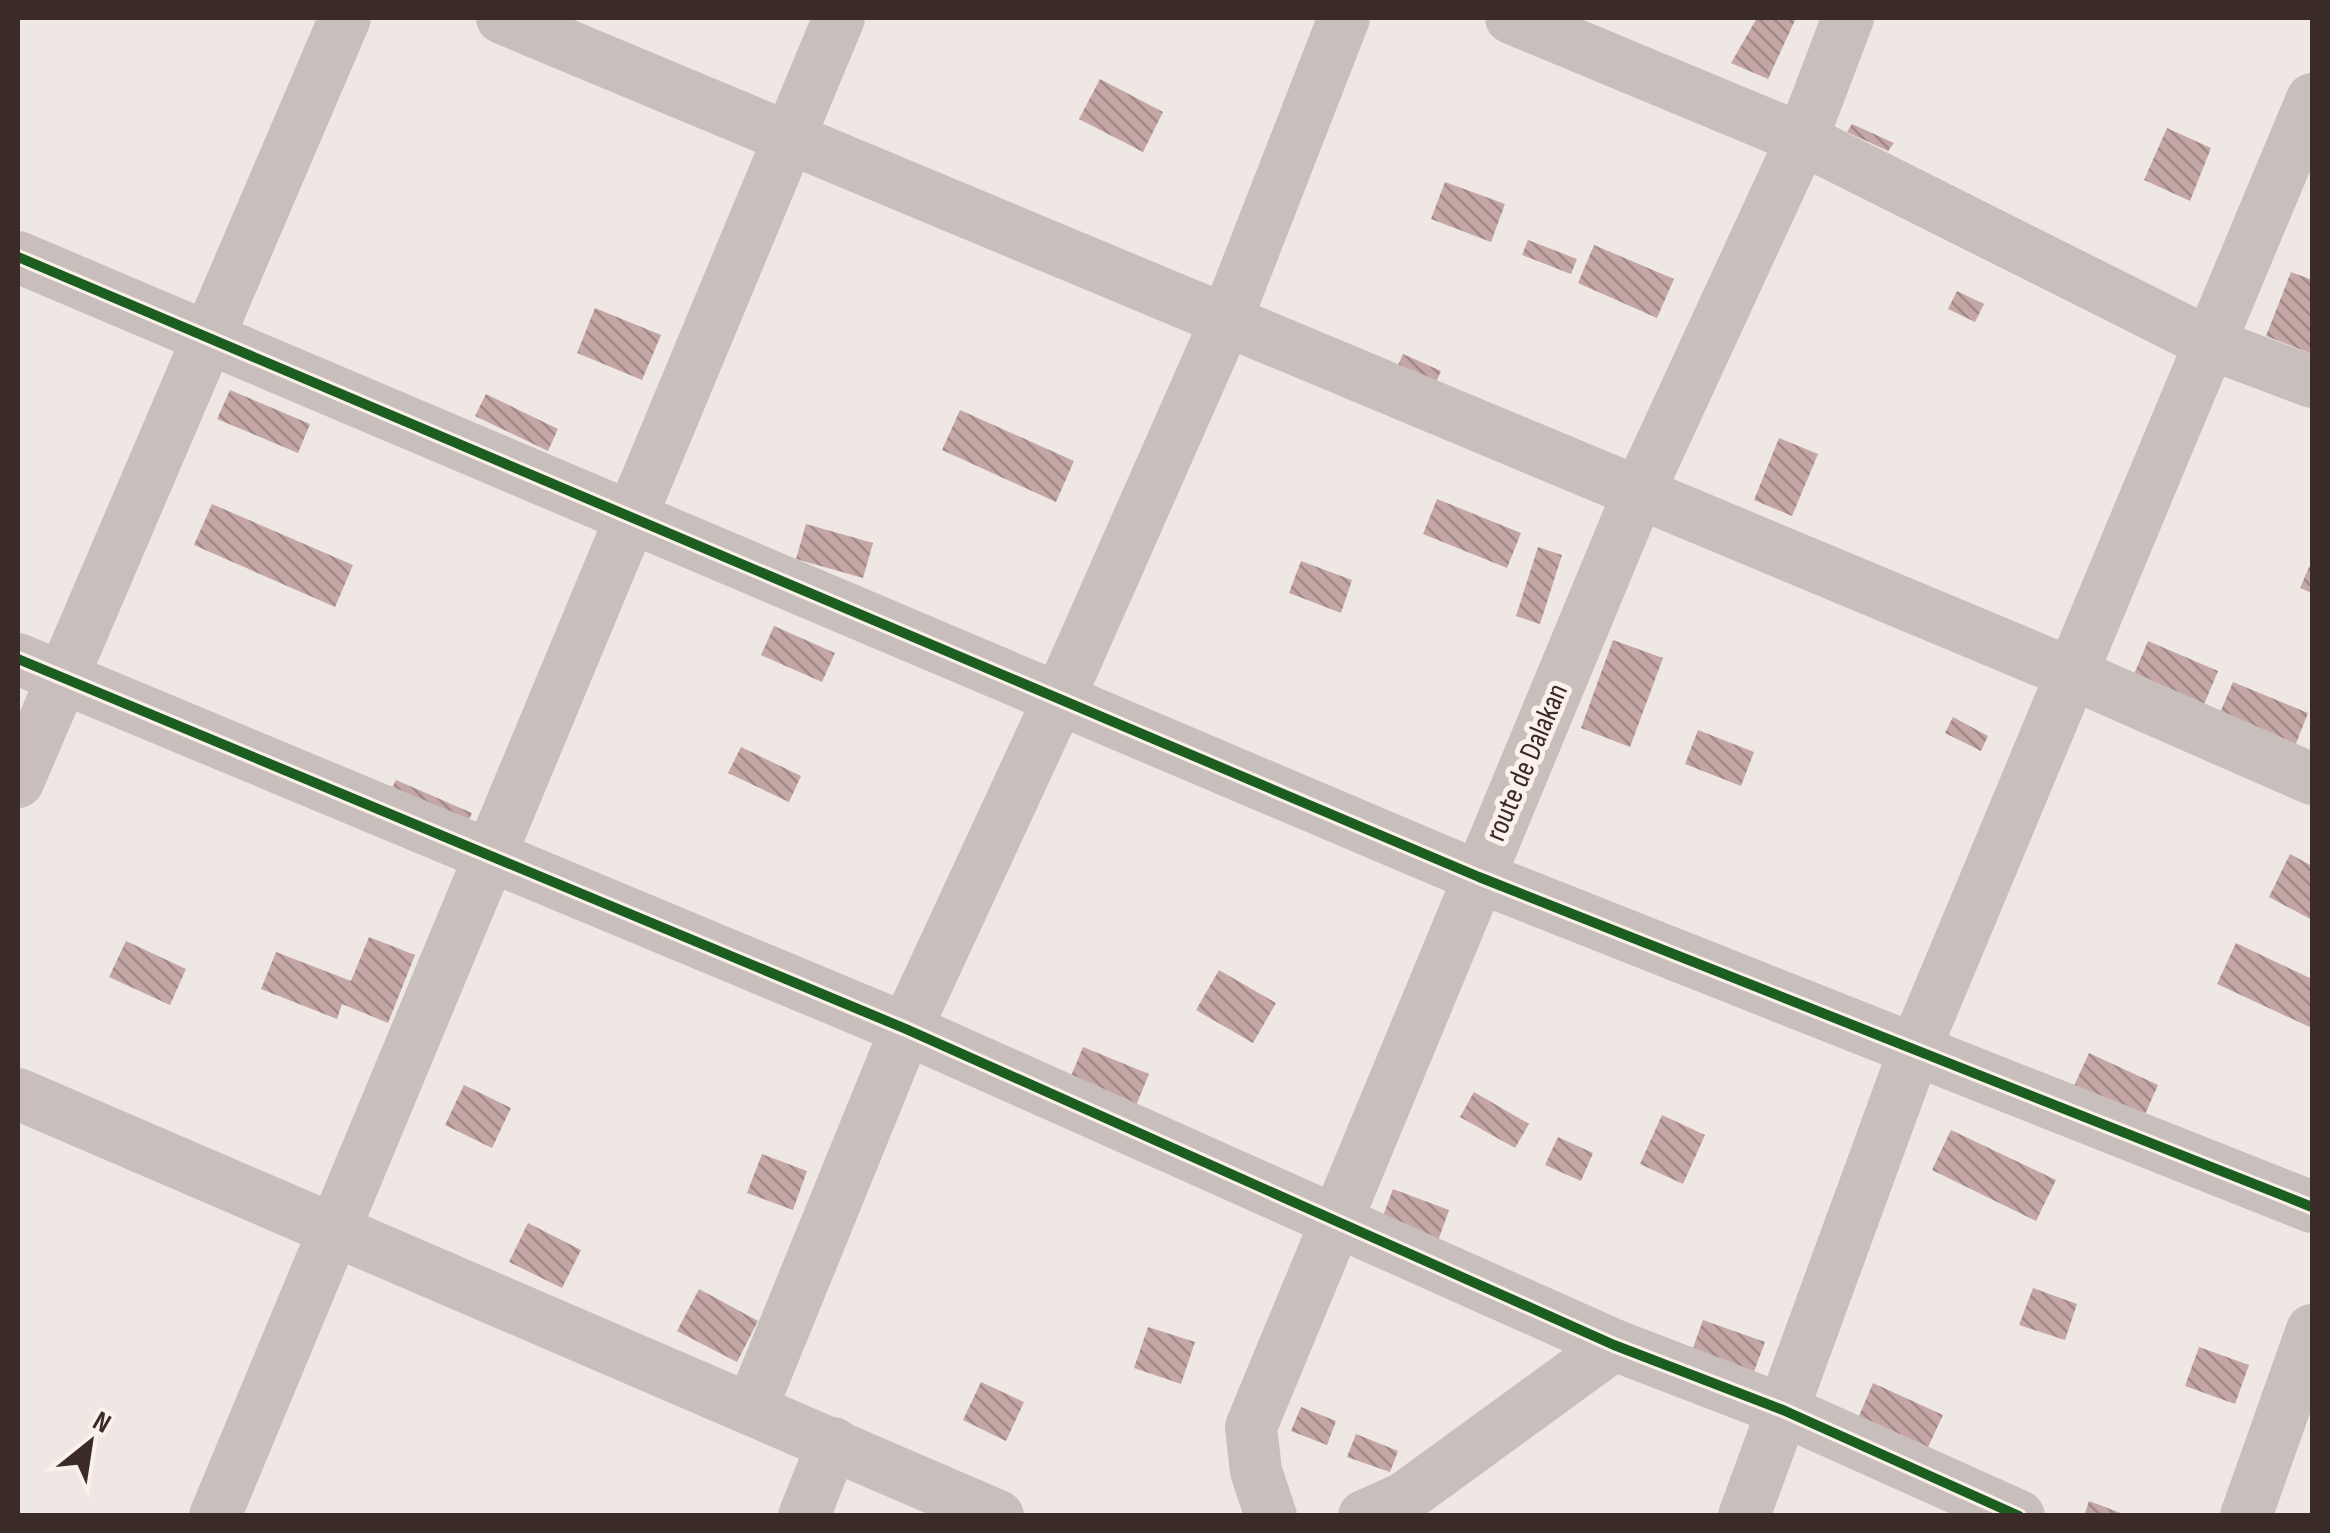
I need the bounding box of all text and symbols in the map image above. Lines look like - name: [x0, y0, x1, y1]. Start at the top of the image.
- street label: route de Dalakan: [1478, 678, 1576, 846]
- north arrow: [40, 1393, 140, 1493]
- text: N: [87, 1405, 116, 1441]

